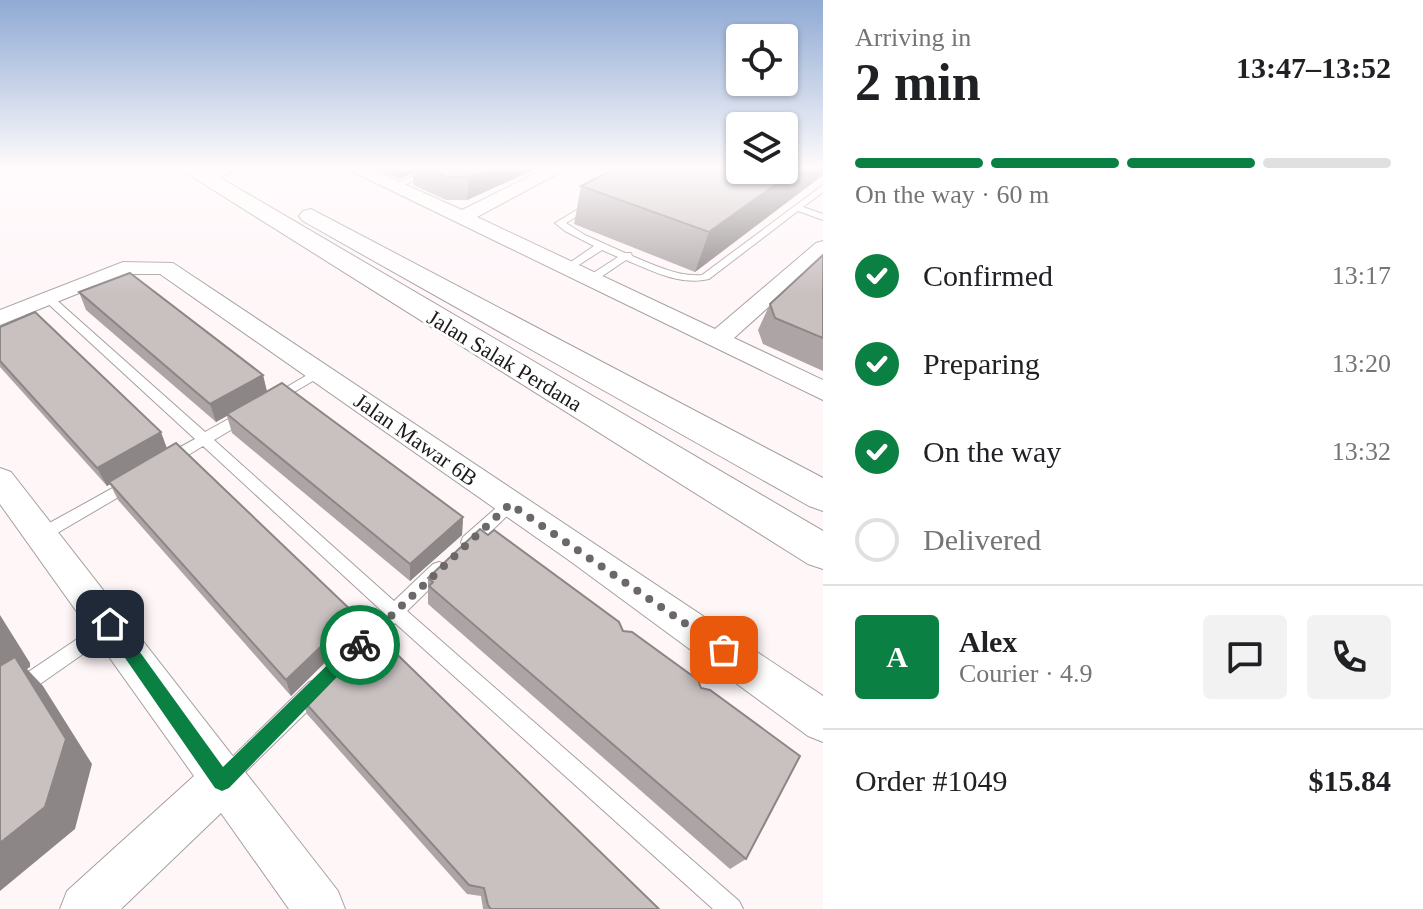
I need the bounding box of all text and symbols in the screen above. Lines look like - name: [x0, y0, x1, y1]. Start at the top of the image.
- text: Arriving in: [855, 23, 971, 52]
- map controls: [726, 24, 798, 184]
- button: locate: [726, 24, 798, 96]
- text: 13:47–13:52: [1236, 51, 1391, 84]
- text: 2 min: [855, 54, 981, 111]
- button: layers: [726, 112, 798, 184]
- text: On the way · 60 m: [855, 180, 1049, 209]
- icon: check: [855, 254, 899, 298]
- text: Confirmed: [923, 259, 1053, 292]
- text: 13:17: [1332, 261, 1391, 290]
- street label: Jalan Salak Perdana: [423, 304, 587, 417]
- icon: check: [855, 342, 899, 386]
- text: Preparing: [923, 347, 1040, 380]
- text: 13:20: [1332, 349, 1391, 378]
- street label: Jalan Mawar 6B: [349, 388, 482, 491]
- icon: check: [855, 430, 899, 474]
- text: On the way: [923, 435, 1061, 468]
- text: 13:32: [1332, 437, 1391, 466]
- text: Delivered: [923, 523, 1041, 556]
- pin: [76, 590, 144, 658]
- icon: home: [88, 602, 132, 646]
- courier: [320, 605, 400, 685]
- button: chat: [1203, 615, 1287, 699]
- button: phone: [1307, 615, 1391, 699]
- pin: [690, 616, 758, 684]
- icon: bike: [338, 623, 382, 667]
- text: Alex: [959, 625, 1017, 658]
- icon: bag: [702, 628, 746, 672]
- text: A: [886, 640, 908, 673]
- text: Courier · 4.9: [959, 659, 1093, 688]
- text: Order #1049: [855, 764, 1007, 797]
- text: $15.84: [1309, 764, 1391, 797]

